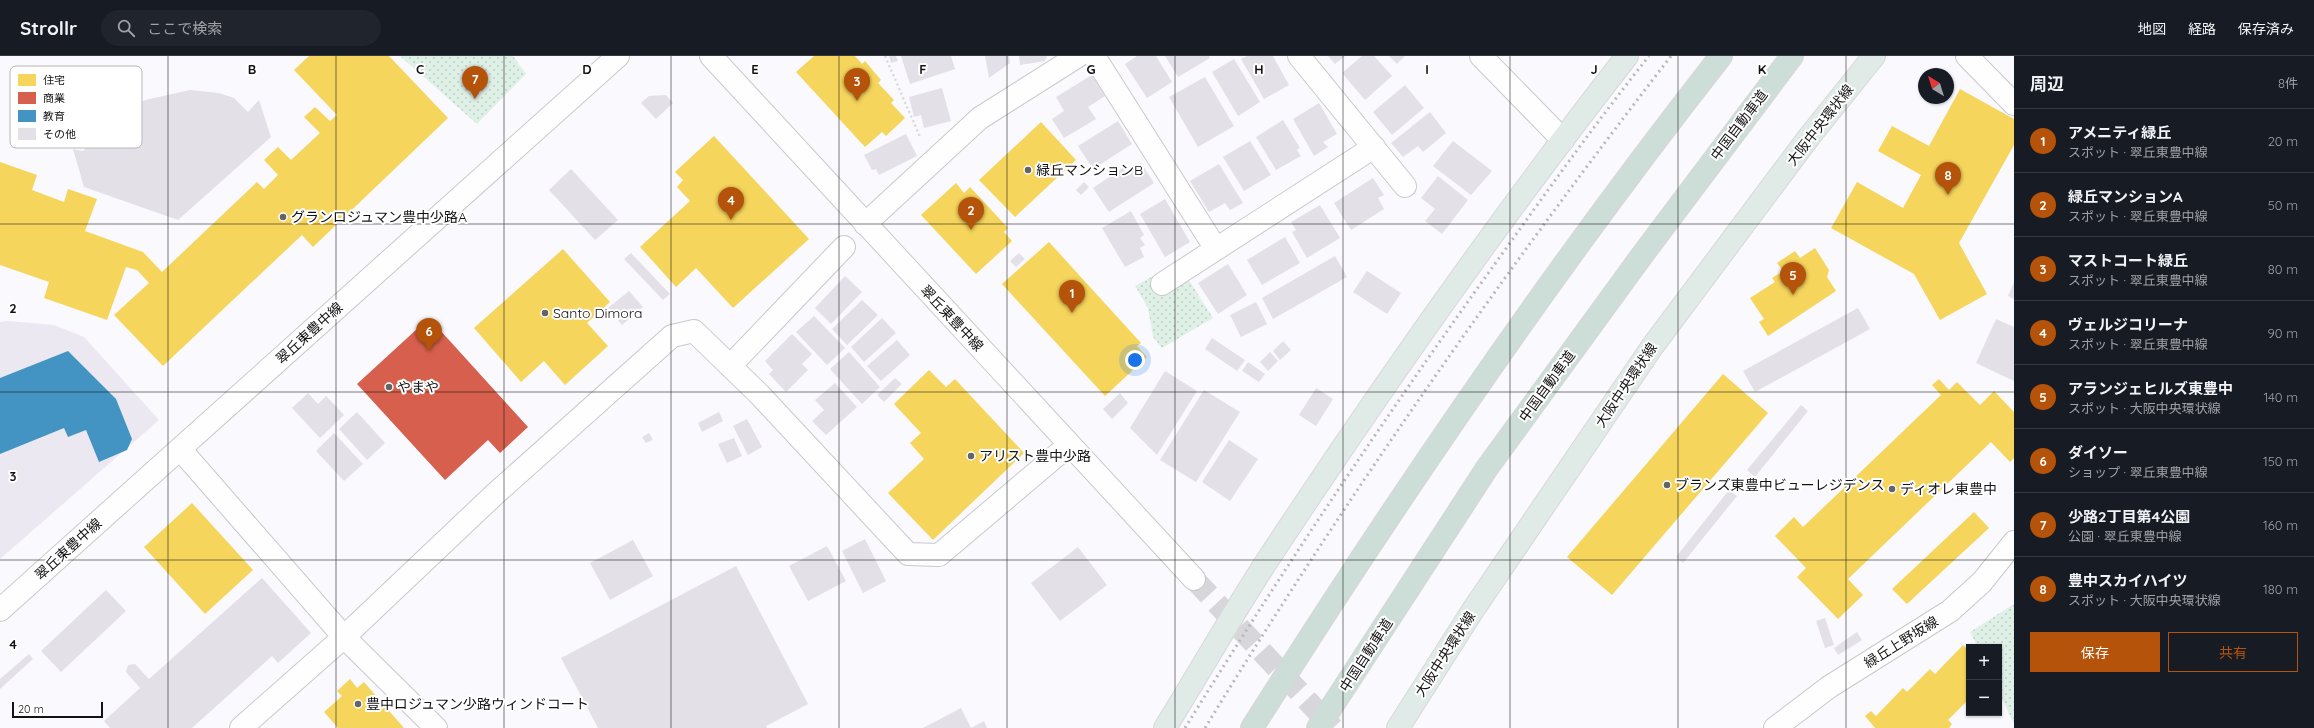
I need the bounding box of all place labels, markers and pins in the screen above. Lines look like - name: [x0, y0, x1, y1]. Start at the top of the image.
- pin: 7: [462, 66, 488, 99]
- pin: 3: [844, 68, 870, 101]
- place label: 緑丘マンションB: [1036, 161, 1143, 179]
- pin: 8: [1935, 162, 1961, 195]
- marker: 緑丘マンションB: [1023, 165, 1033, 175]
- pin: 4: [718, 187, 744, 220]
- pin: 2: [958, 197, 984, 230]
- place label: グランロジュマン豊中少路A: [291, 208, 467, 226]
- marker: グランロジュマン豊中少路A: [278, 212, 288, 222]
- pin: 5: [1780, 262, 1806, 295]
- pin: 1: [1059, 280, 1085, 313]
- place label: Santo Dimora: [553, 304, 642, 322]
- marker: Santo Dimora: [540, 308, 550, 318]
- pin: 6: [416, 318, 442, 351]
- place label: やまや: [397, 378, 439, 396]
- marker: やまや: [384, 382, 394, 392]
- place label: アリスト豊中少路: [979, 447, 1091, 465]
- marker: アリスト豊中少路: [966, 451, 976, 461]
- place label: ブランズ東豊中ビューレジデンス: [1675, 476, 1884, 494]
- marker: ブランズ東豊中ビューレジデンス: [1662, 480, 1672, 490]
- place label: ディオレ東豊中: [1900, 480, 1997, 498]
- marker: ディオレ東豊中: [1887, 484, 1897, 494]
- place label: 豊中ロジュマン少路ウィンドコート: [366, 695, 589, 713]
- marker: 豊中ロジュマン少路ウィンドコート: [353, 699, 363, 709]

